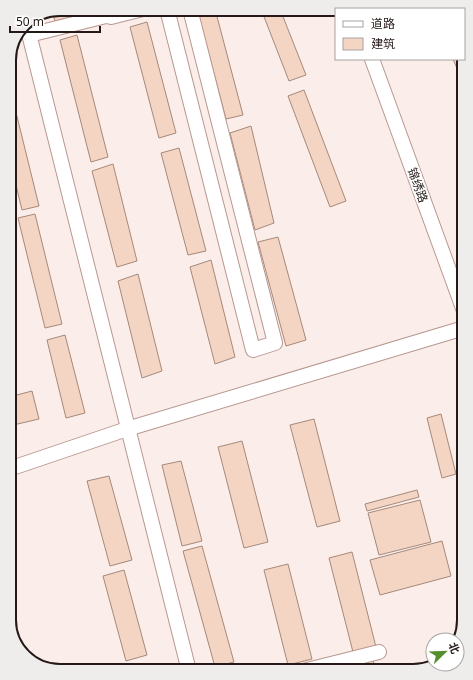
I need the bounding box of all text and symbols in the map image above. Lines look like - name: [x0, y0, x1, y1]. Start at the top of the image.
- scale bar: [10, 8, 100, 34]
- legend: [335, 8, 465, 60]
- text: 50 m: [16, 13, 44, 30]
- text: 道路: [371, 15, 395, 32]
- text: 建筑: [371, 35, 395, 52]
- street label: 锦绣路: [404, 165, 432, 205]
- north arrow: [425, 632, 465, 672]
- text: 北: [446, 640, 464, 656]

